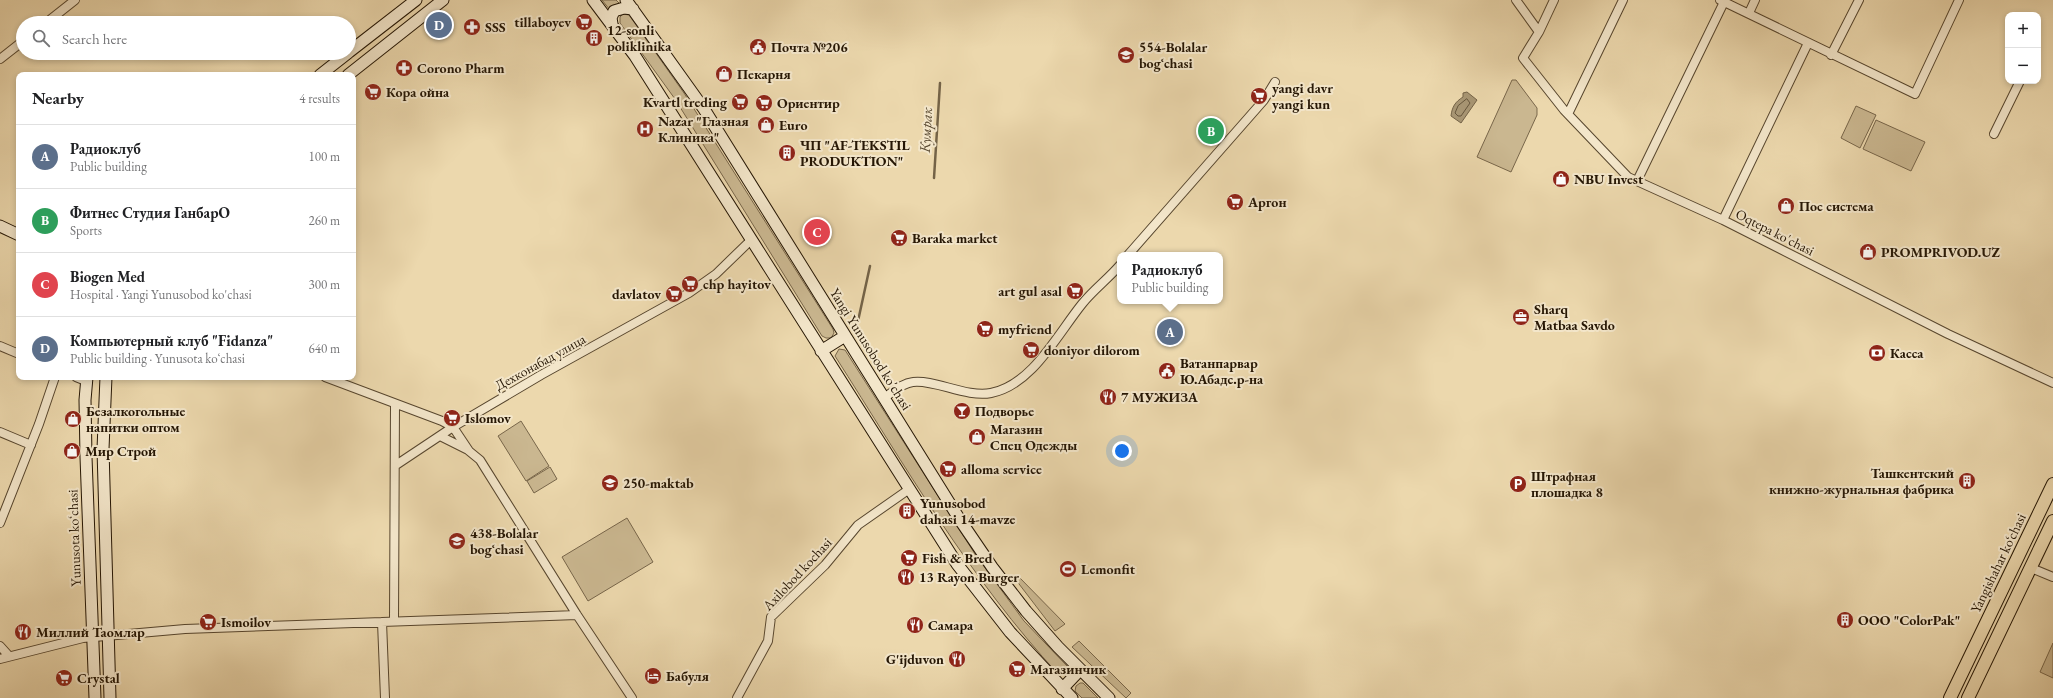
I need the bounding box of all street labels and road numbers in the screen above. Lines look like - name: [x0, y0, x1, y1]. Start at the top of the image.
- street label: Oqtepa ko'chasi: [1733, 204, 1818, 260]
- street label: Yangi Yunusobod ko'chasi: [826, 285, 916, 414]
- street label: Дехконабад улица: [491, 329, 589, 394]
- street label: Yunusota koʻchasi: [63, 489, 85, 587]
- street label: Yangishahar ko‘chasi: [1966, 510, 2030, 616]
- street label: Axilobod kochasi: [758, 533, 836, 615]

